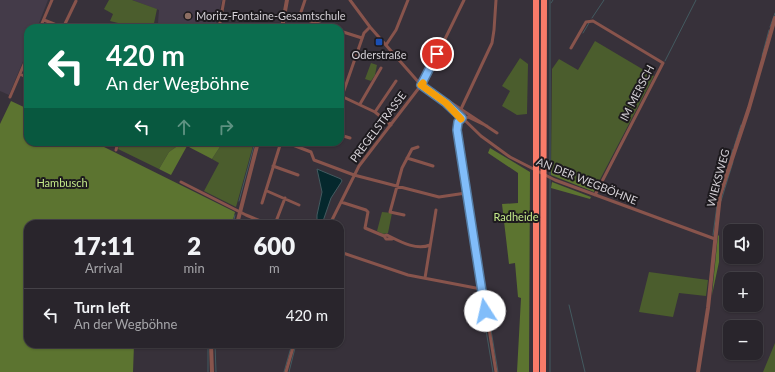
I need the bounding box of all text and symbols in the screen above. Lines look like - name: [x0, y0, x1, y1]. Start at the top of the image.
- place label: Moritz-Fontaine-Gesamtschule: [196, 9, 346, 22]
- marker: Moritz-Fontaine-Gesamtschule: [183, 11, 193, 21]
- marker: Oderstraße: [374, 37, 384, 47]
- pin: [420, 37, 454, 71]
- text: 420 m: [106, 38, 185, 72]
- icon: left: [40, 40, 92, 92]
- icon: arrive: [426, 43, 448, 65]
- place label: Oderstraße: [352, 48, 407, 61]
- street label: IM MERSCH: [617, 63, 656, 123]
- text: An der Wegböhne: [106, 72, 249, 94]
- street label: PREGELSTRASSE: [347, 89, 408, 164]
- icon: left: [131, 116, 153, 138]
- icon: ahead: [173, 116, 195, 138]
- icon: right: [215, 116, 237, 138]
- street label: WIEKSWEG: [704, 147, 732, 208]
- street label: AN DER WEGBÖHNE: [535, 154, 640, 207]
- park label: Hambusch: [36, 176, 88, 189]
- park label: Radheide: [494, 210, 539, 223]
- map controls: [723, 224, 763, 360]
- button: sound: [723, 224, 763, 264]
- text: 17:11: [73, 231, 135, 260]
- text: 2: [187, 231, 201, 260]
- text: 600: [253, 231, 295, 260]
- text: Arrival: [85, 260, 123, 276]
- text: min: [184, 260, 205, 276]
- text: m: [269, 260, 280, 276]
- button: +: [723, 272, 763, 312]
- position arrow: [464, 290, 506, 332]
- text: Turn left: [74, 298, 130, 316]
- icon: left: [40, 304, 62, 326]
- text: 420 m: [286, 306, 328, 324]
- text: An der Wegböhne: [74, 316, 178, 332]
- button: −: [723, 320, 763, 360]

